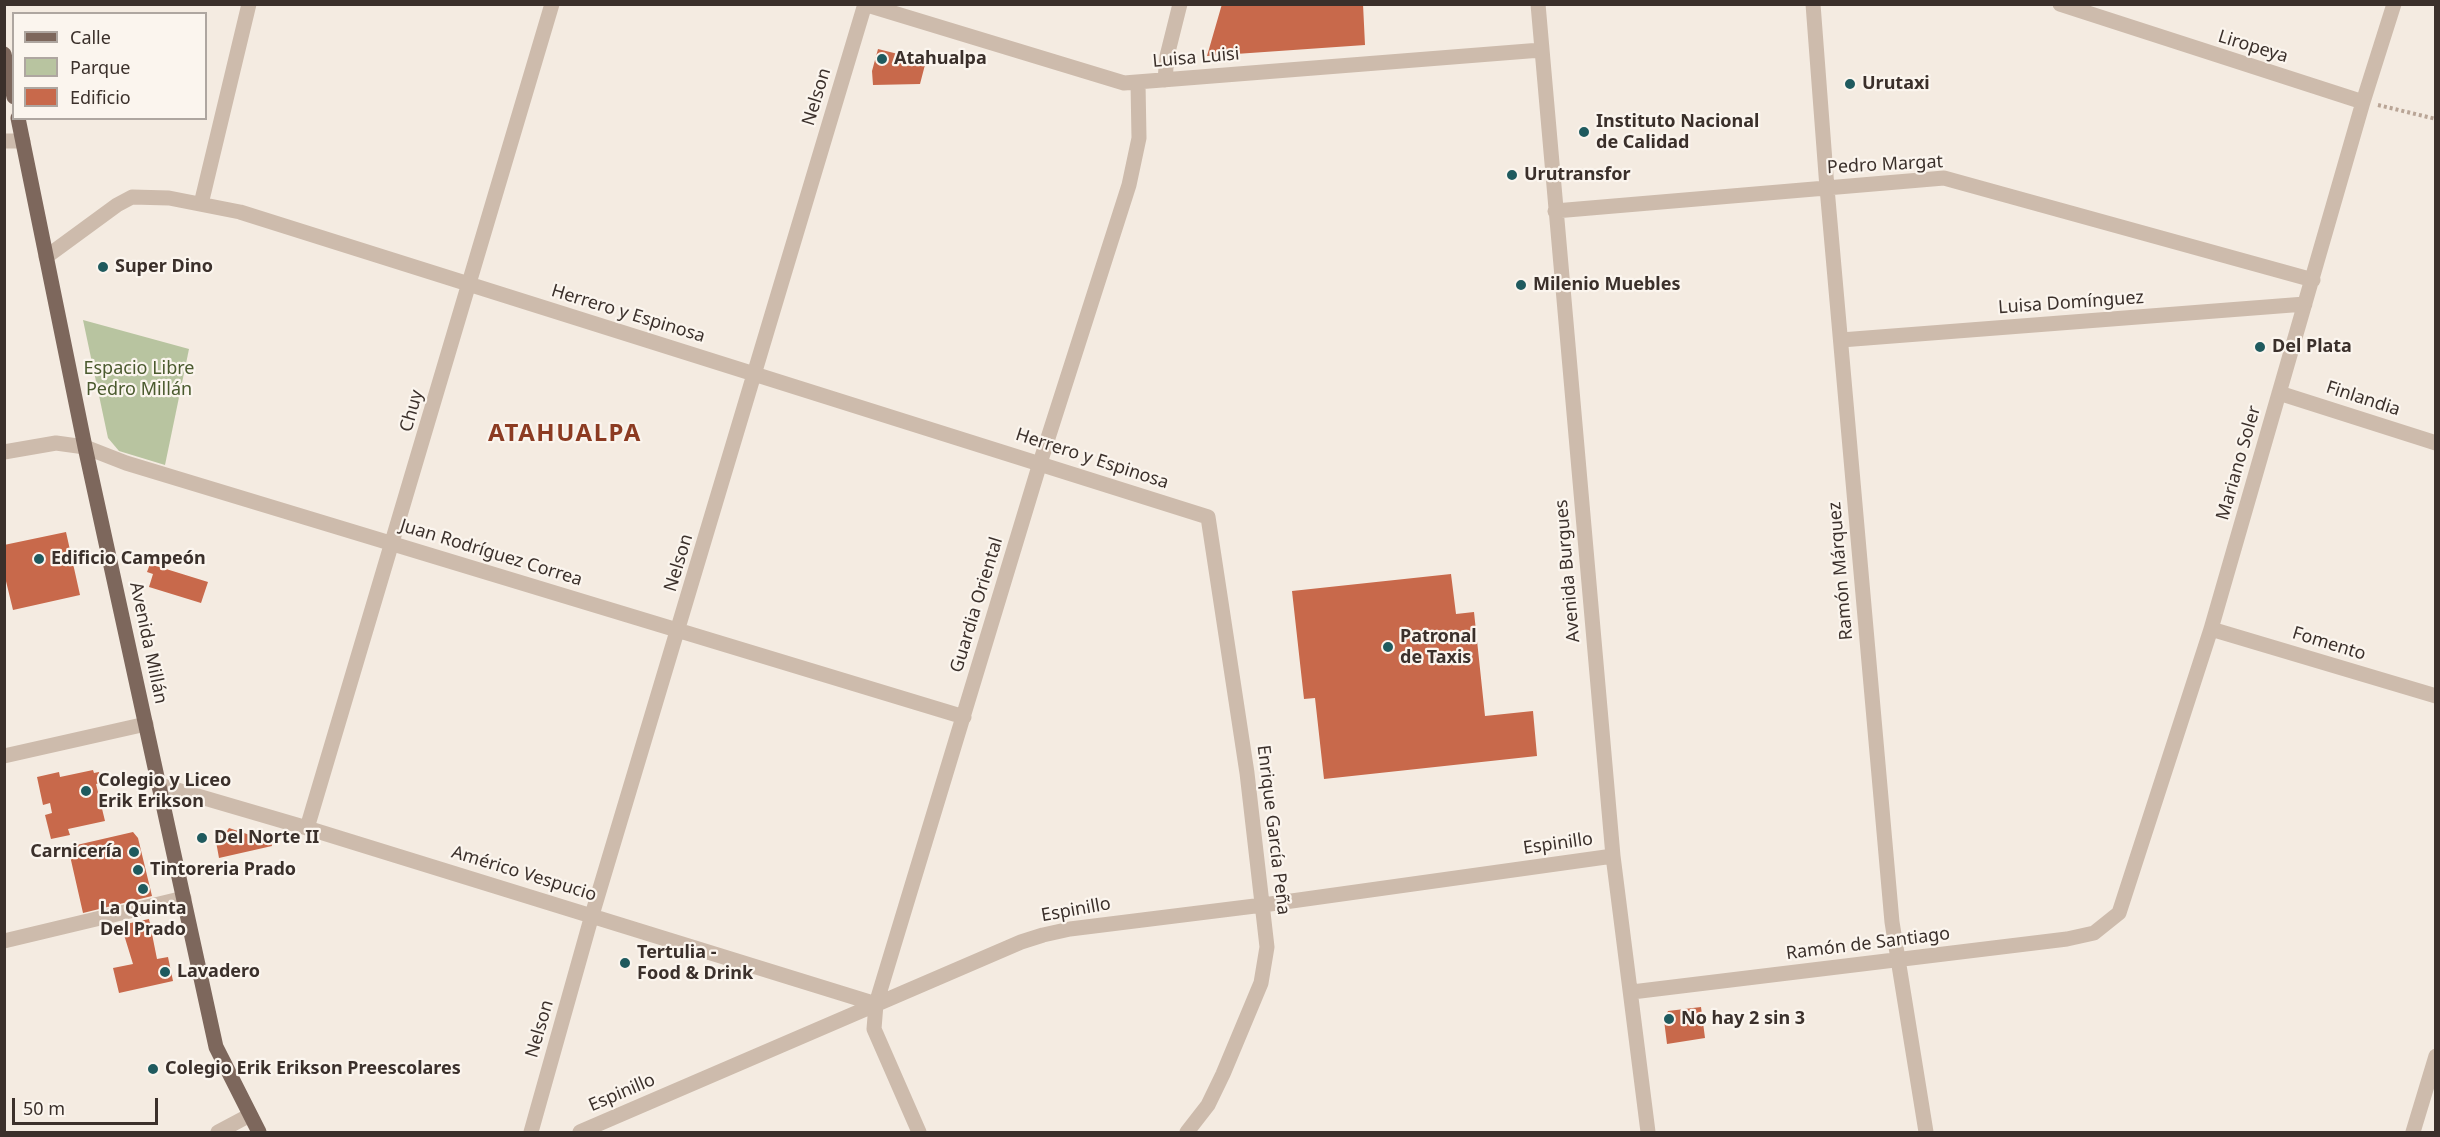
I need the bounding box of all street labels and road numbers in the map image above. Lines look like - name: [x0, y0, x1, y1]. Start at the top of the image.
- street label: Liropeya: [2215, 26, 2291, 68]
- street label: Luisa Luisi: [1152, 43, 1240, 73]
- street label: Nelson: [798, 66, 836, 128]
- street label: Pedro Margat: [1826, 151, 1944, 179]
- street label: Herrero y Espinosa: [548, 280, 708, 348]
- street label: Luisa Domínguez: [1997, 287, 2145, 319]
- street label: Finlandia: [2323, 377, 2403, 421]
- street label: Chuy: [396, 387, 428, 435]
- street label: Mariano Soler: [2212, 403, 2266, 523]
- street label: Herrero y Espinosa: [1013, 424, 1171, 494]
- street label: Avenida Burgues: [1551, 499, 1585, 643]
- street label: Ramón Márquez: [1824, 501, 1858, 641]
- street label: Juan Rodríguez Correa: [397, 515, 585, 591]
- street label: Nelson: [660, 532, 698, 594]
- street label: Guardia Oriental: [946, 535, 1008, 675]
- street label: Avenida Millán: [125, 580, 171, 706]
- street label: Fomento: [2290, 623, 2368, 665]
- street label: Enrique García Peña: [1252, 744, 1294, 916]
- street label: Espinillo: [1522, 828, 1594, 860]
- street label: Américo Vespucio: [449, 842, 599, 906]
- street label: Espinillo: [1040, 893, 1112, 927]
- street label: Ramón de Santiago: [1785, 923, 1951, 965]
- street label: Nelson: [521, 998, 559, 1060]
- street label: Espinillo: [585, 1069, 659, 1117]

